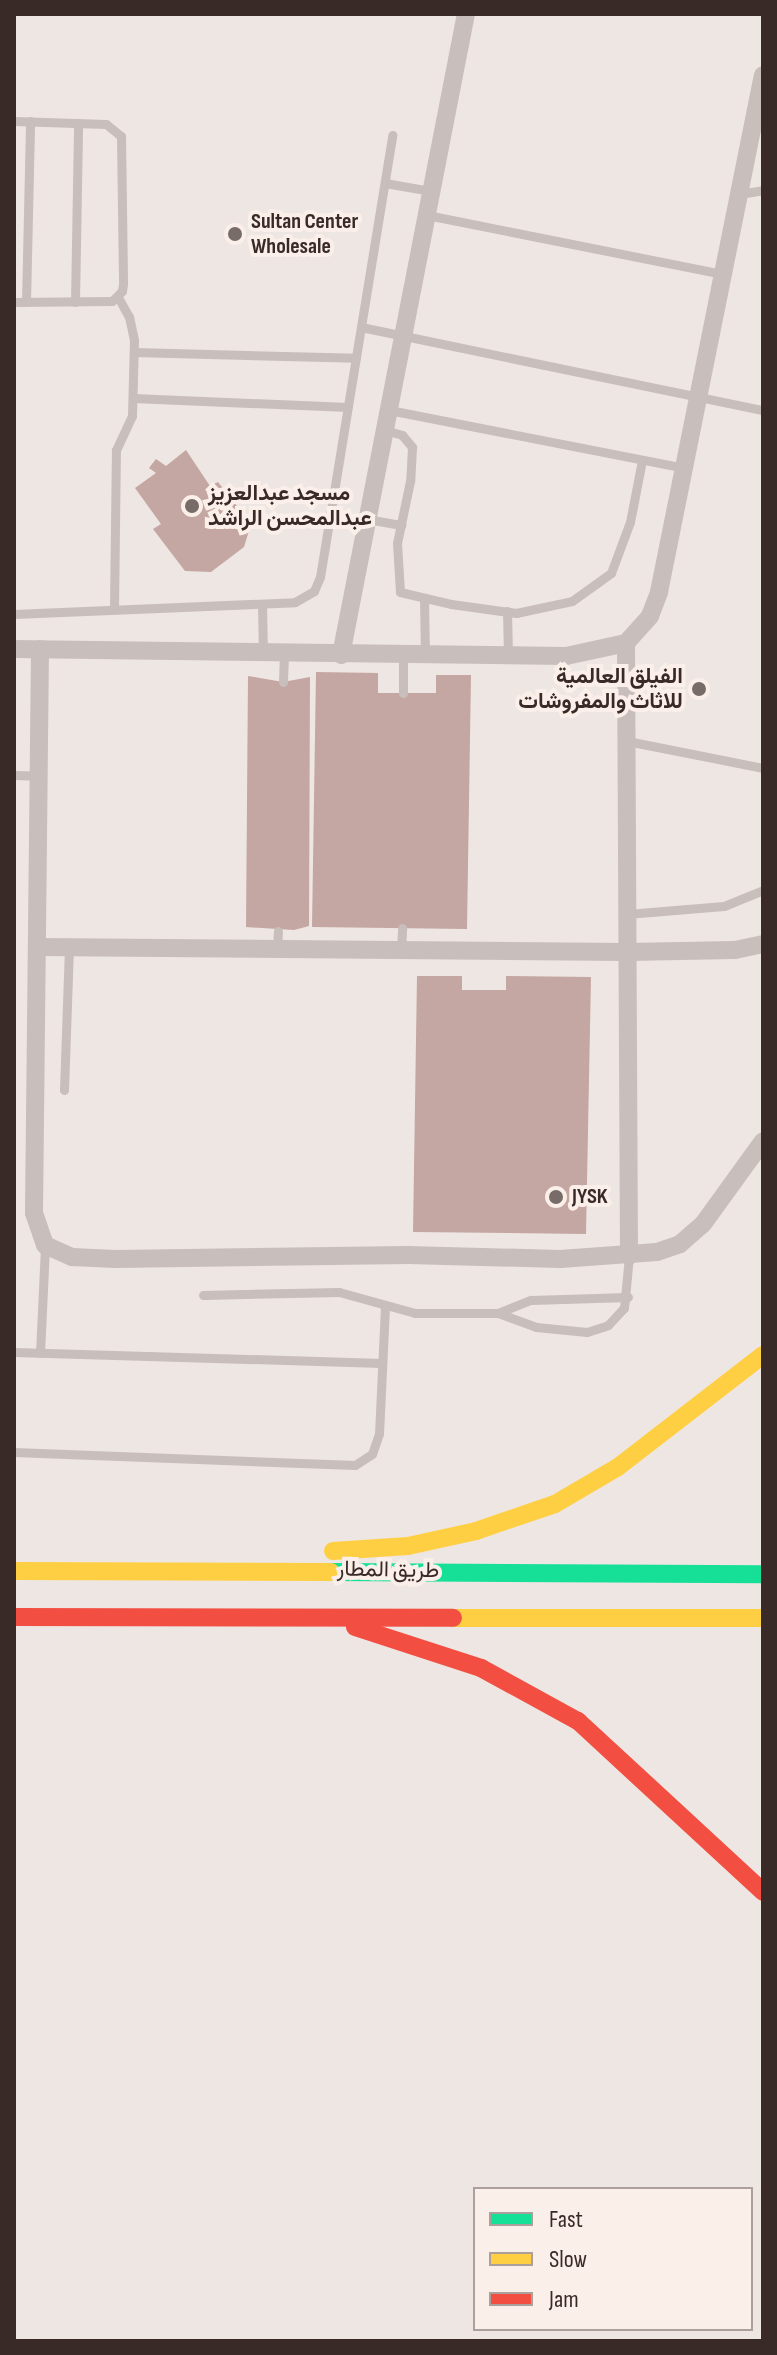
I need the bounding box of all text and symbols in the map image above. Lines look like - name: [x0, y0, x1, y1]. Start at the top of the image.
- place label: Sultan Center Wholesale: [251, 208, 358, 260]
- marker: Sultan Center Wholesale: [226, 225, 244, 243]
- place label: مسجد عبدالعزيز عبدالمحسن الراشد: [208, 480, 372, 532]
- marker: مسجد عبدالعزيز عبدالمحسن الراشد: [183, 497, 201, 515]
- place label: الفيلق العالمية للاثاث والمفروشات: [518, 663, 683, 714]
- marker: الفيلق العالمية للاثاث والمفروشات: [690, 680, 708, 698]
- place label: JYSK: [572, 1184, 608, 1210]
- marker: JYSK: [547, 1188, 565, 1206]
- street label: طريق المطار: [337, 1556, 439, 1584]
- legend: [473, 2187, 753, 2331]
- text: Fast: [549, 2205, 583, 2234]
- text: Slow: [549, 2245, 587, 2274]
- text: Jam: [549, 2285, 579, 2314]

